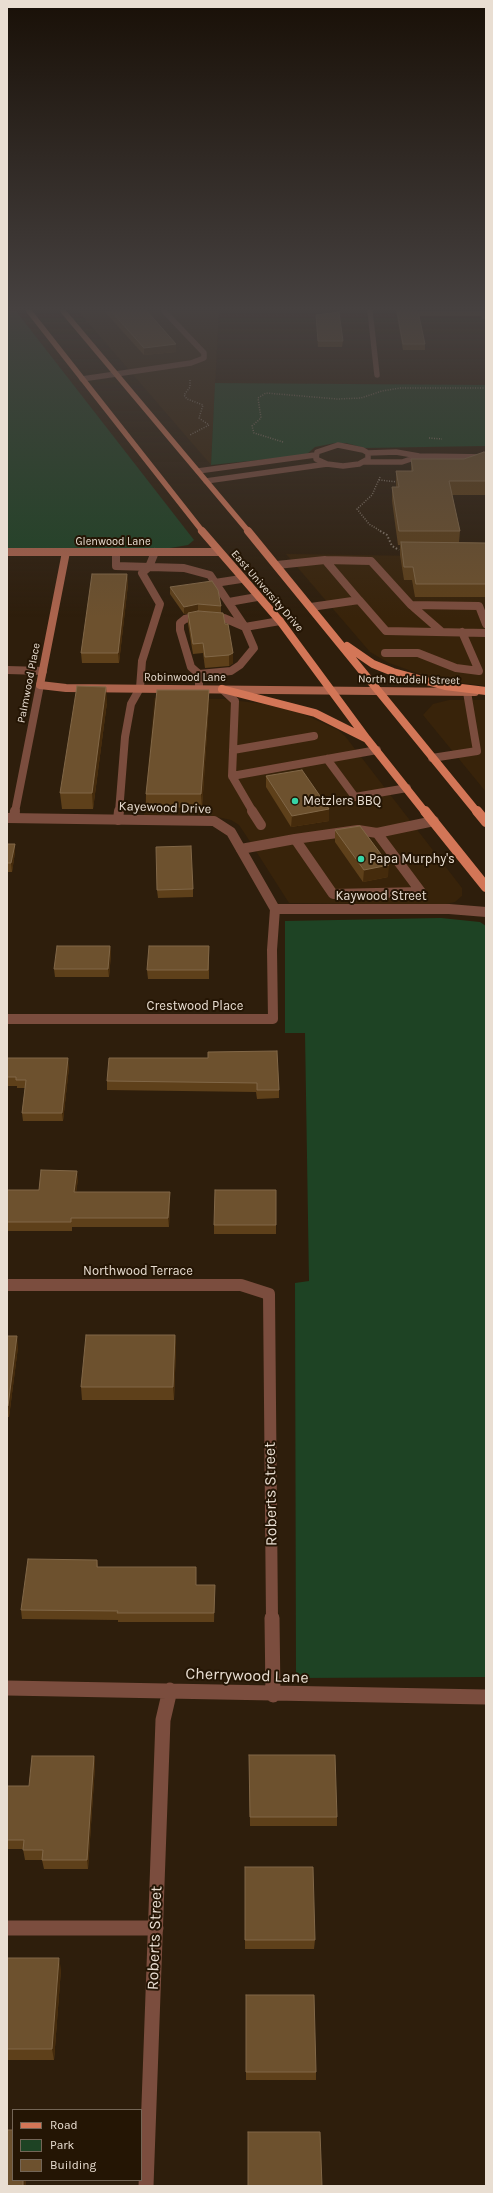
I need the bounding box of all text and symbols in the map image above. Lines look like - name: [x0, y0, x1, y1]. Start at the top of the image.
- street label: Glenwood Lane: [75, 535, 151, 549]
- street label: East University Drive: [228, 548, 306, 634]
- street label: Palmwood Place: [15, 642, 43, 724]
- street label: Robinwood Lane: [144, 671, 226, 685]
- street label: North Ruddell Street: [358, 673, 460, 687]
- place label: Metzlers BBQ: [303, 793, 381, 809]
- marker: Metzlers BBQ: [290, 796, 300, 806]
- street label: Kayewood Drive: [118, 799, 212, 817]
- place label: Papa Murphy's: [369, 851, 455, 867]
- marker: Papa Murphy's: [356, 854, 366, 864]
- street label: Kaywood Street: [335, 888, 427, 904]
- street label: Crestwood Place: [147, 998, 243, 1014]
- street label: Northwood Terrace: [83, 1263, 193, 1279]
- street label: Roberts Street: [260, 1442, 282, 1546]
- street label: Cherrywood Lane: [185, 1664, 309, 1688]
- street label: Roberts Street: [144, 1886, 166, 1990]
- legend: [12, 2109, 142, 2181]
- text: Road: [50, 2118, 78, 2132]
- text: Park: [50, 2138, 74, 2152]
- text: Building: [50, 2158, 96, 2172]

